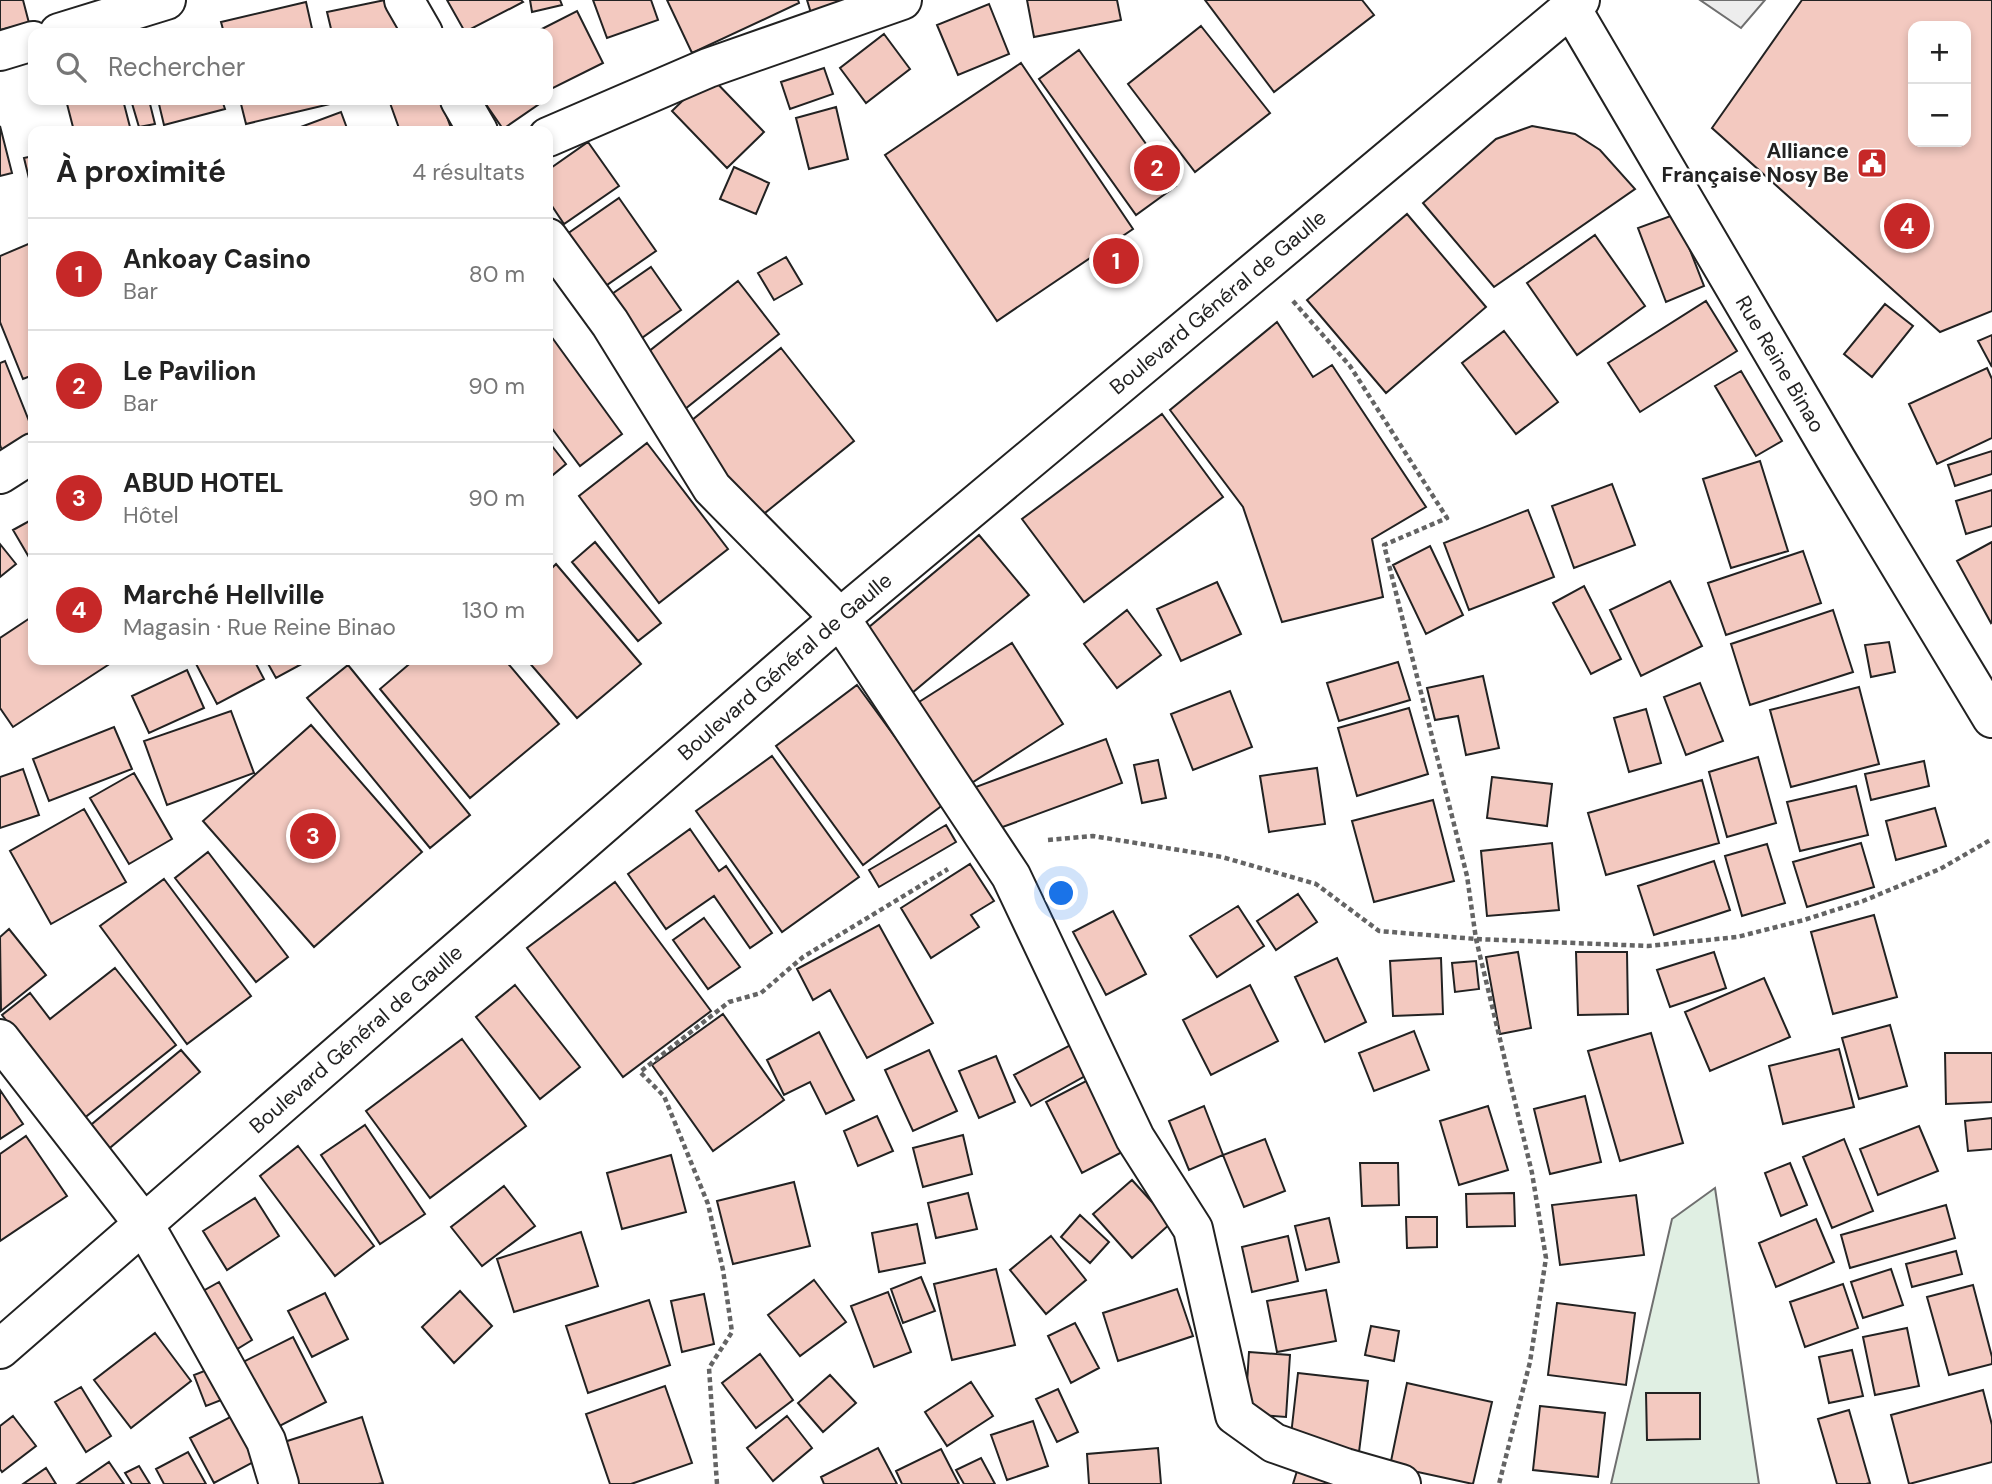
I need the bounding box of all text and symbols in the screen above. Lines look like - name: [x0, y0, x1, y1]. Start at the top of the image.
- map controls: [1908, 21, 1971, 147]
- button: +: [1908, 21, 1971, 84]
- search box: [28, 28, 553, 105]
- icon: search: [52, 48, 90, 86]
- text: Rechercher: [108, 50, 245, 84]
- button: −: [1908, 84, 1971, 147]
- place label: Alliance Française Nosy Be: [1662, 137, 1849, 189]
- pin: 2: [1134, 142, 1180, 194]
- public building icon: Alliance Française Nosy Be: [1855, 146, 1889, 180]
- text: À proximité: [56, 152, 226, 191]
- text: 4 résultats: [412, 157, 525, 187]
- pin: 4: [1884, 200, 1930, 252]
- street label: Boulevard Général de Gaulle: [1104, 204, 1332, 401]
- pin: 1: [1093, 235, 1139, 287]
- text: Ankoay Casino: [123, 242, 311, 276]
- text: 1: [75, 259, 83, 289]
- text: 80 m: [469, 259, 525, 289]
- text: Bar: [123, 276, 158, 306]
- street label: Rue Reine Binao: [1729, 291, 1831, 438]
- text: Le Pavilion: [123, 354, 256, 388]
- text: 2: [72, 371, 86, 401]
- text: 90 m: [468, 371, 525, 401]
- text: Bar: [123, 388, 158, 418]
- text: ABUD HOTEL: [123, 466, 284, 500]
- text: 3: [72, 483, 86, 513]
- text: 90 m: [468, 483, 525, 513]
- text: Hôtel: [123, 500, 179, 530]
- street label: Boulevard Général de Gaulle: [672, 566, 898, 767]
- text: Marché Hellville: [123, 578, 325, 612]
- text: 4: [72, 595, 86, 625]
- text: 130 m: [462, 595, 525, 625]
- text: Magasin · Rue Reine Binao: [123, 612, 396, 642]
- pin: 3: [290, 810, 336, 862]
- your location: [1044, 876, 1078, 910]
- street label: Boulevard Général de Gaulle: [243, 939, 469, 1140]

